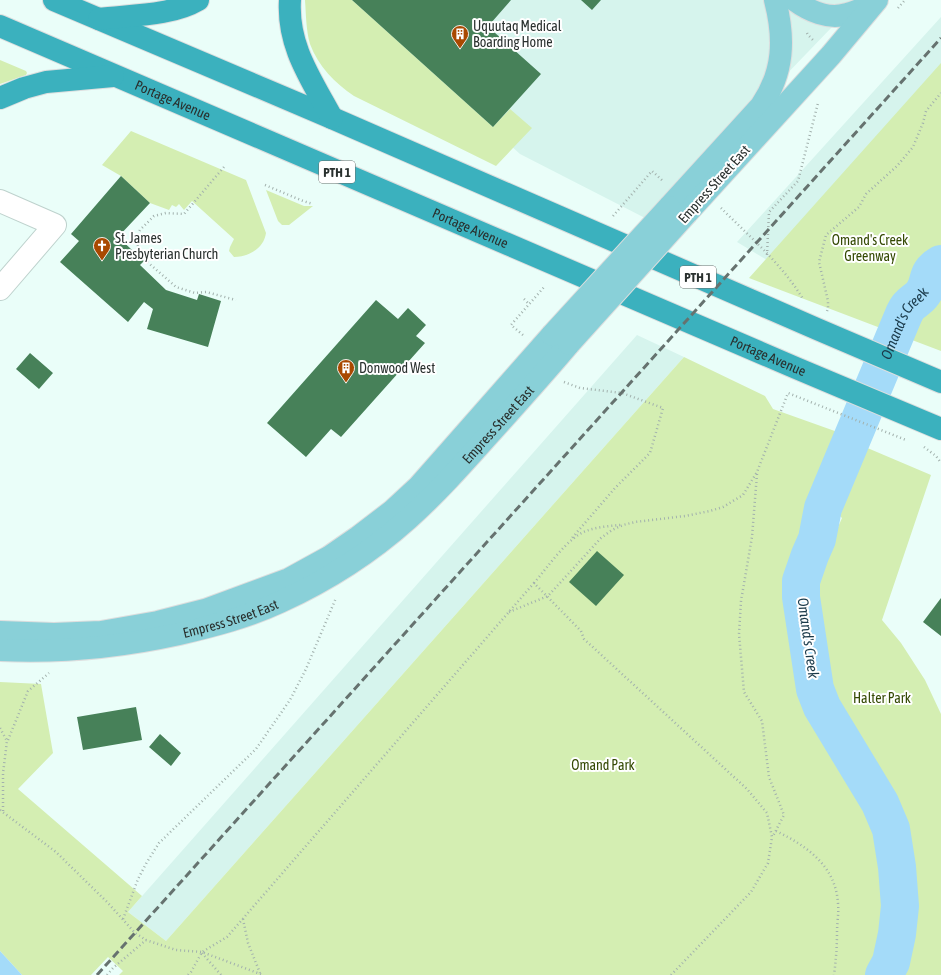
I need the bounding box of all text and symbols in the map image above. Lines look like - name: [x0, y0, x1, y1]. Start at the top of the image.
- place label: Uquutaq Medical Boarding Home: [473, 18, 562, 50]
- building icon: Uquutaq Medical Boarding Home: [450, 24, 470, 49]
- street label: Portage Avenue: [132, 77, 213, 123]
- street label: Empress Street East: [675, 142, 753, 226]
- road number: PTH 1: [319, 161, 355, 183]
- street label: Portage Avenue: [430, 205, 511, 251]
- place label: St. James Presbyterian Church: [115, 230, 218, 262]
- park label: Omand's Creek Greenway: [832, 232, 908, 264]
- church icon: St. James Presbyterian Church: [92, 236, 112, 261]
- road number: PTH 1: [680, 266, 716, 288]
- water label: Omand's Creek: [877, 284, 932, 362]
- street label: Portage Avenue: [728, 333, 808, 379]
- building icon: Donwood West: [336, 358, 356, 383]
- place label: Donwood West: [359, 360, 435, 376]
- street label: Empress Street East: [459, 382, 537, 467]
- street label: Empress Street East: [181, 596, 281, 641]
- water label: Omand's Creek: [794, 596, 823, 680]
- park label: Halter Park: [853, 690, 911, 706]
- park label: Omand Park: [571, 757, 635, 773]

